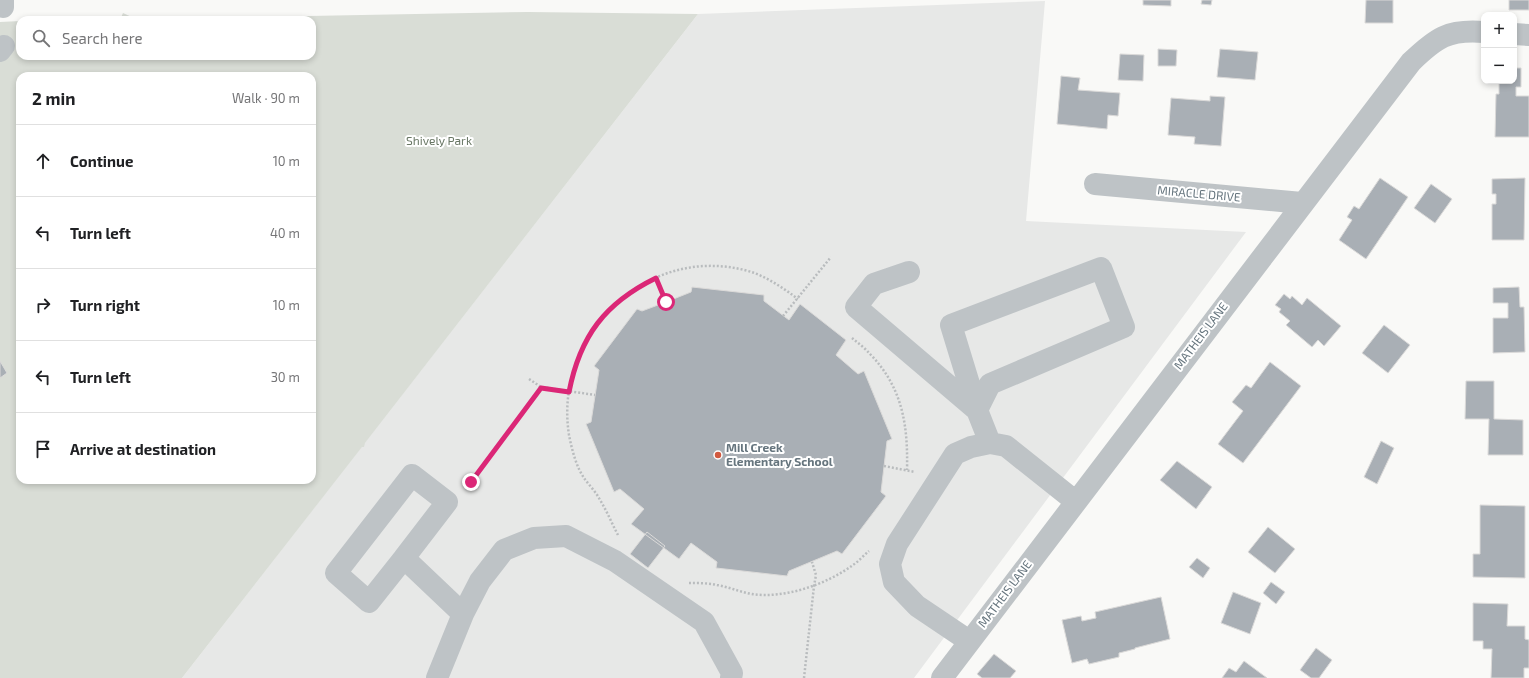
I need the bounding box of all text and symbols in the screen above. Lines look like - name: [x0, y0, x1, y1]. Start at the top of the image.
- map controls: [1481, 12, 1517, 84]
- button: +: [1481, 12, 1517, 48]
- search box: [16, 16, 316, 60]
- icon: search: [30, 27, 52, 49]
- text: Search here: [62, 29, 143, 47]
- button: −: [1481, 48, 1517, 84]
- text: 2 min: [32, 88, 75, 108]
- text: Walk · 90 m: [232, 90, 300, 106]
- park label: Shively Park: [406, 133, 472, 147]
- icon: ahead: [32, 150, 54, 172]
- text: Continue: [70, 152, 133, 170]
- text: 10 m: [273, 153, 300, 169]
- street label: MIRACLE DRIVE: [1157, 182, 1242, 204]
- icon: left: [32, 222, 54, 244]
- text: Turn left: [70, 224, 131, 242]
- text: 40 m: [270, 225, 300, 241]
- route start: [657, 293, 675, 311]
- icon: right: [32, 294, 54, 316]
- text: Turn right: [70, 296, 140, 314]
- text: 10 m: [273, 297, 300, 313]
- street label: MATHEIS LANE: [1170, 299, 1230, 372]
- icon: left: [32, 366, 54, 388]
- text: Turn left: [70, 368, 131, 386]
- text: 30 m: [271, 369, 300, 385]
- icon: arrive: [32, 438, 54, 460]
- text: Arrive at destination: [70, 440, 216, 458]
- place label: Mill Creek Elementary School: [726, 440, 833, 469]
- marker: Mill Creek Elementary School: [713, 450, 723, 460]
- route end: [462, 473, 480, 491]
- street label: MATHEIS LANE: [974, 557, 1034, 630]

